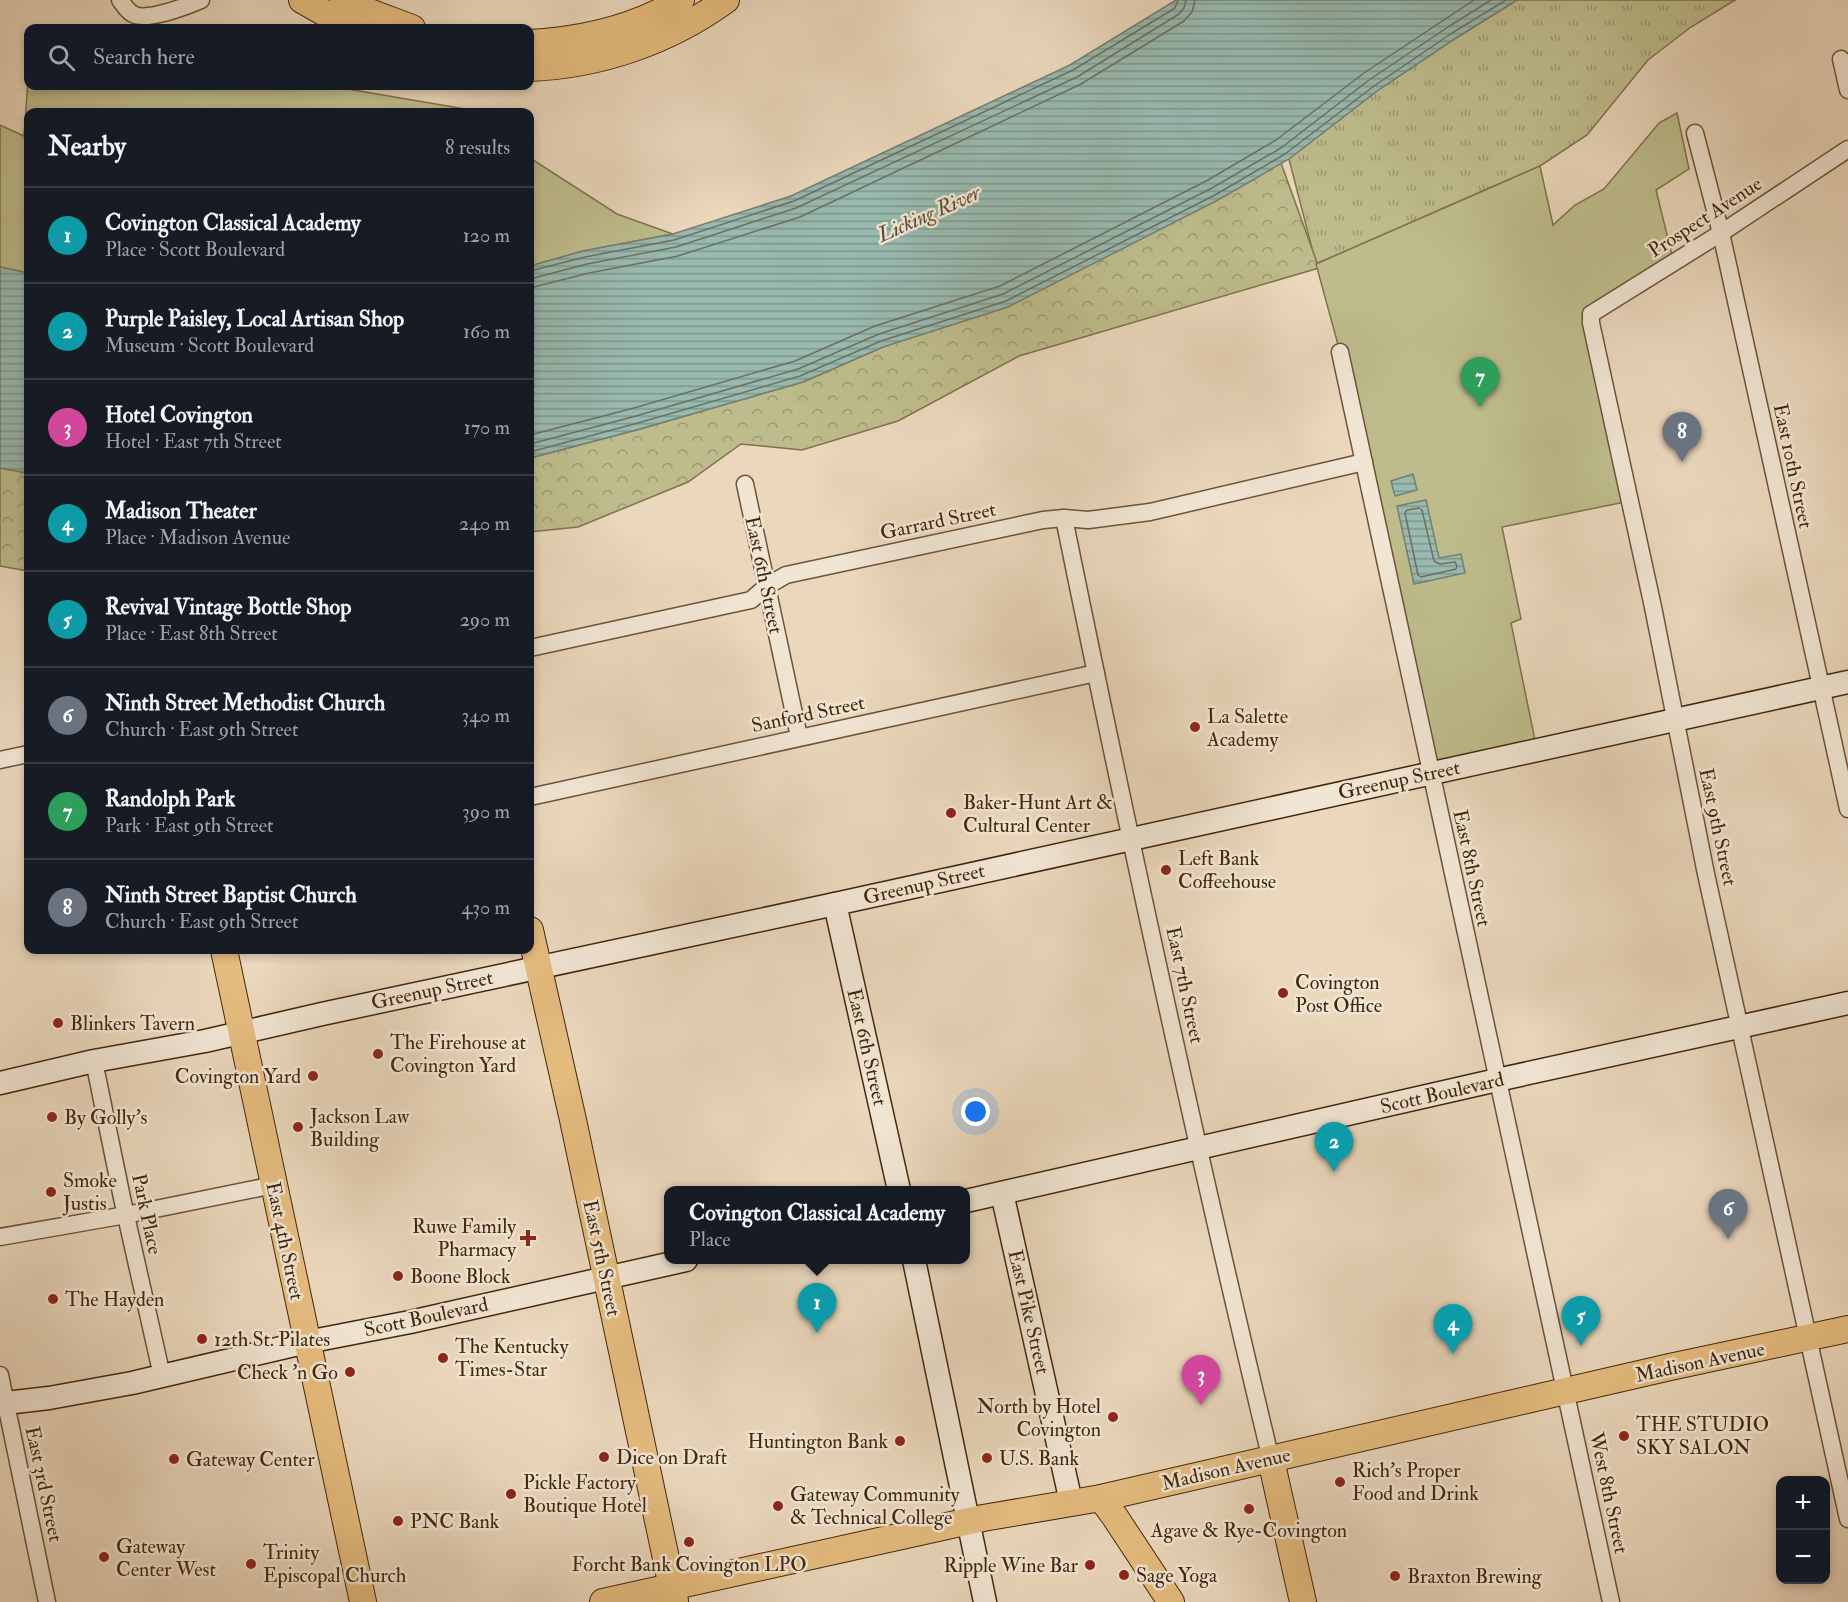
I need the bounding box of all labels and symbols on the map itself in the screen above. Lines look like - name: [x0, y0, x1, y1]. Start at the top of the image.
- street label: Prospect Avenue: [1643, 171, 1767, 264]
- water label: Licking River: [872, 179, 986, 249]
- pin: 7: [1460, 358, 1500, 407]
- street label: East 10th Street: [1768, 401, 1819, 531]
- pin: 8: [1662, 412, 1702, 462]
- street label: Garrard Street: [878, 496, 999, 545]
- street label: East 6th Street: [739, 514, 789, 637]
- street label: Sanford Street: [749, 690, 867, 738]
- place label: La Salette Academy: [1206, 704, 1288, 752]
- marker: La Salette Academy: [1188, 720, 1202, 734]
- street label: Greenup Street: [1336, 755, 1463, 806]
- street label: East 9th Street: [1693, 766, 1743, 889]
- place label: Baker-Hunt Art & Cultural Center: [963, 790, 1113, 838]
- marker: Baker-Hunt Art & Cultural Center: [944, 806, 958, 820]
- street label: East 8th Street: [1447, 807, 1497, 929]
- place label: Left Bank Coffeehouse: [1178, 846, 1276, 894]
- street label: Greenup Street: [861, 858, 988, 911]
- marker: Left Bank Coffeehouse: [1159, 863, 1173, 877]
- street label: East 7th Street: [1160, 924, 1210, 1046]
- street label: Greenup Street: [369, 965, 496, 1016]
- place label: Covington Post Office: [1295, 970, 1382, 1018]
- street label: East 6th Street: [841, 986, 893, 1109]
- marker: Covington Post Office: [1276, 986, 1290, 1000]
- place label: Blinkers Tavern: [70, 1011, 195, 1036]
- marker: Blinkers Tavern: [51, 1016, 65, 1030]
- place label: The Firehouse at Covington Yard: [390, 1030, 526, 1078]
- marker: The Firehouse at Covington Yard: [371, 1047, 385, 1061]
- place label: Covington Yard: [175, 1064, 301, 1089]
- street label: Scott Boulevard: [1378, 1067, 1507, 1119]
- marker: Covington Yard: [306, 1069, 320, 1083]
- your location: [961, 1097, 990, 1126]
- place label: Jackson Law Building: [309, 1104, 410, 1152]
- place label: By Golly's: [64, 1105, 148, 1130]
- marker: By Golly's: [45, 1110, 59, 1124]
- marker: Jackson Law Building: [291, 1120, 305, 1134]
- pin: 2: [1314, 1122, 1354, 1172]
- place label: Smoke Justis: [62, 1168, 117, 1216]
- street label: Park Place: [126, 1171, 168, 1257]
- street label: East 4th Street: [260, 1180, 310, 1303]
- marker: Smoke Justis: [44, 1185, 58, 1199]
- pin: 6: [1708, 1190, 1748, 1239]
- street label: East 5th Street: [577, 1198, 627, 1319]
- place label: Ruwe Family Pharmacy: [412, 1214, 517, 1262]
- marker: Ruwe Family Pharmacy: [521, 1231, 535, 1245]
- street label: East Pike Street: [1003, 1247, 1056, 1377]
- place label: Boone Block: [410, 1264, 511, 1289]
- marker: Boone Block: [391, 1269, 405, 1283]
- pin: 1: [798, 1284, 836, 1333]
- place label: The Hayden: [65, 1287, 164, 1312]
- marker: The Hayden: [46, 1292, 60, 1306]
- street label: Scott Boulevard: [362, 1292, 491, 1342]
- pin: 5: [1562, 1296, 1600, 1346]
- pin: 4: [1434, 1304, 1472, 1354]
- place label: 12th St. Pilates: [214, 1327, 330, 1352]
- marker: 12th St. Pilates: [195, 1332, 209, 1346]
- place label: The Kentucky Times-Star: [455, 1334, 570, 1382]
- street label: Madison Avenue: [1633, 1336, 1767, 1388]
- marker: The Kentucky Times-Star: [436, 1351, 450, 1365]
- pin: 3: [1182, 1356, 1220, 1405]
- place label: Check ’n Go: [237, 1360, 338, 1385]
- marker: Check ’n Go: [343, 1365, 357, 1379]
- place label: North by Hotel Covington: [977, 1394, 1101, 1442]
- marker: North by Hotel Covington: [1106, 1410, 1120, 1424]
- place label: THE STUDIO SKY SALON: [1636, 1412, 1769, 1460]
- street label: East 3rd Street: [20, 1424, 69, 1545]
- place label: Huntington Bank: [748, 1429, 888, 1454]
- street label: West 8th Street: [1584, 1429, 1634, 1556]
- marker: THE STUDIO SKY SALON: [1617, 1429, 1631, 1443]
- marker: Huntington Bank: [893, 1434, 907, 1448]
- street label: Madison Avenue: [1159, 1442, 1293, 1496]
- place label: Dice on Draft: [616, 1445, 728, 1470]
- place label: U.S. Bank: [999, 1446, 1080, 1471]
- place label: Gateway Center: [186, 1447, 315, 1472]
- marker: Dice on Draft: [597, 1450, 611, 1464]
- marker: U.S. Bank: [980, 1451, 994, 1465]
- marker: Gateway Center: [167, 1452, 181, 1466]
- place label: Rich's Proper Food and Drink: [1352, 1458, 1479, 1506]
- place label: Pickle Factory Boutique Hotel: [523, 1470, 647, 1518]
- marker: Rich's Proper Food and Drink: [1333, 1475, 1347, 1489]
- place label: Gateway Community & Technical College: [790, 1482, 961, 1530]
- marker: Pickle Factory Boutique Hotel: [504, 1487, 518, 1501]
- marker: Gateway Community & Technical College: [771, 1499, 785, 1513]
- marker: Agave & Rye-Covington: [1242, 1502, 1256, 1516]
- place label: PNC Bank: [410, 1509, 500, 1534]
- marker: PNC Bank: [391, 1514, 405, 1528]
- place label: Agave & Rye-Covington: [1150, 1518, 1347, 1543]
- place label: Gateway Center West: [116, 1534, 216, 1582]
- marker: Forcht Bank Covington LPO: [682, 1535, 696, 1549]
- place label: Trinity Episcopal Church: [263, 1540, 407, 1589]
- marker: Gateway Center West: [97, 1550, 111, 1564]
- place label: Forcht Bank Covington LPO: [572, 1552, 806, 1577]
- place label: Ripple Wine Bar: [943, 1553, 1079, 1579]
- marker: Trinity Episcopal Church: [244, 1557, 258, 1571]
- marker: Ripple Wine Bar: [1083, 1558, 1097, 1572]
- place label: Sage Yoga: [1136, 1563, 1218, 1588]
- place label: Braxton Brewing: [1407, 1564, 1543, 1589]
- marker: Sage Yoga: [1117, 1568, 1131, 1582]
- marker: Braxton Brewing: [1388, 1569, 1402, 1583]

